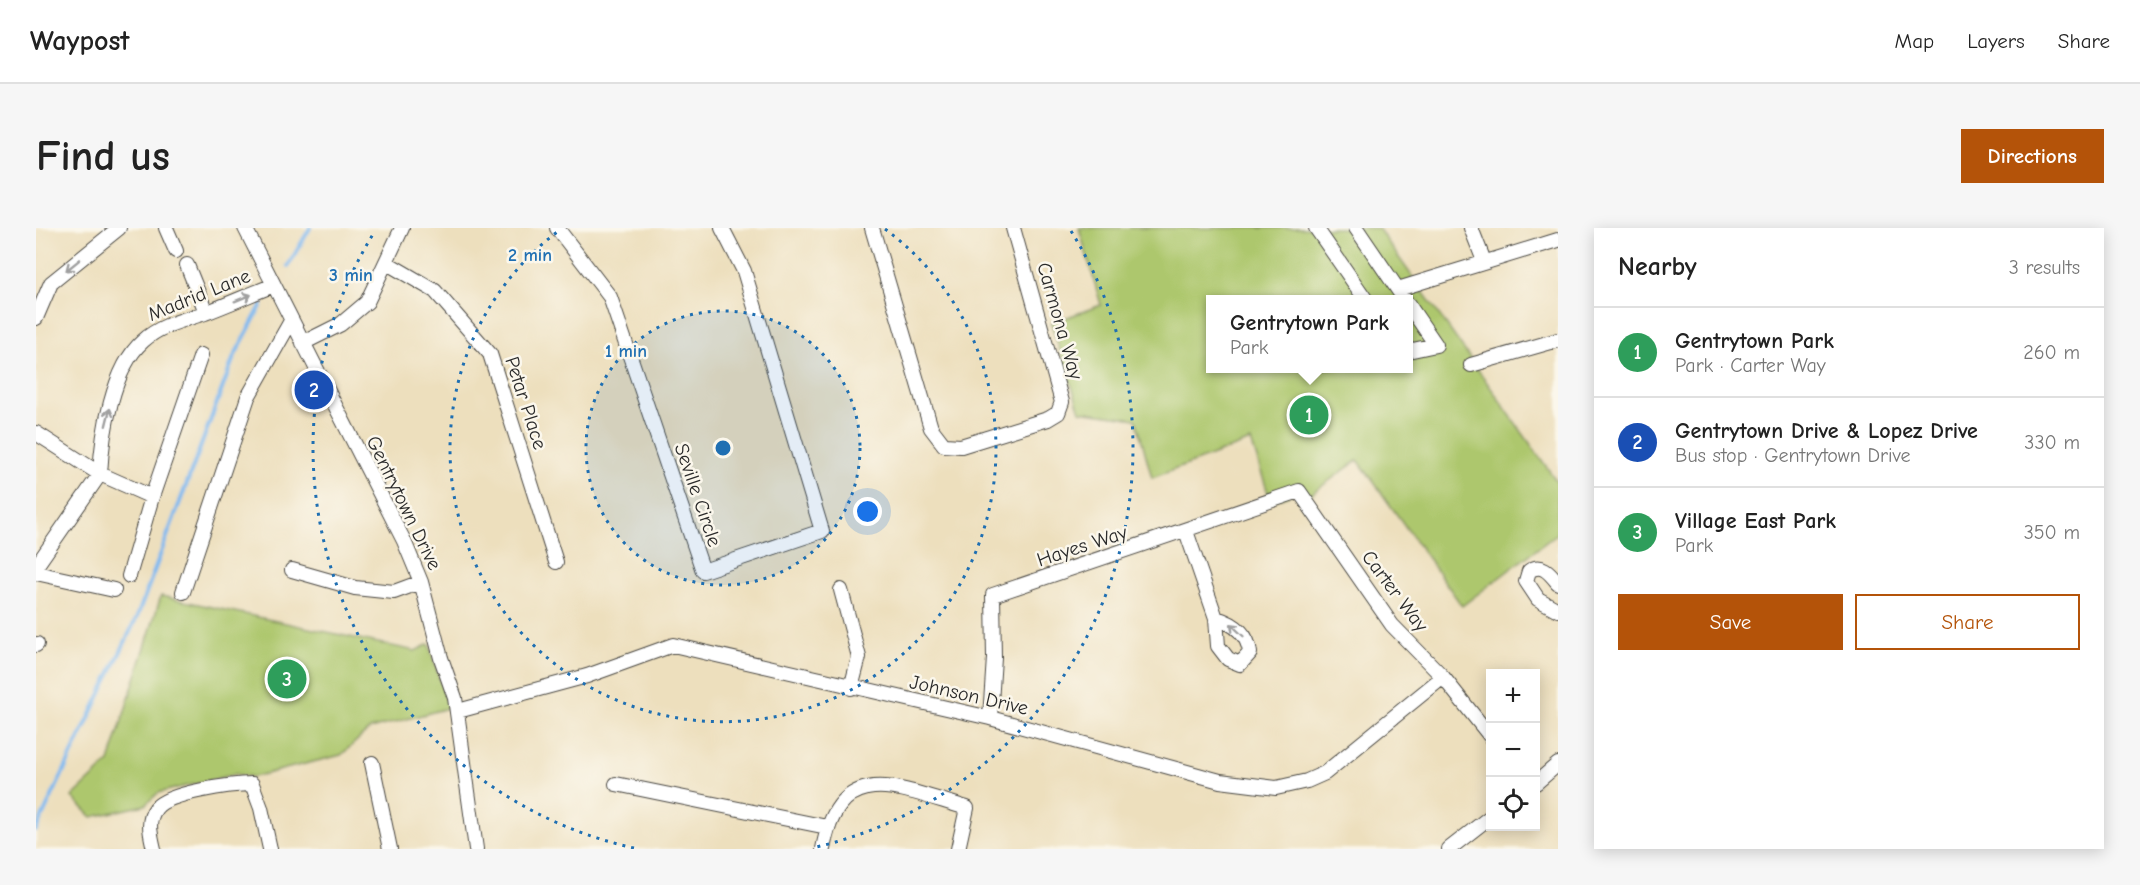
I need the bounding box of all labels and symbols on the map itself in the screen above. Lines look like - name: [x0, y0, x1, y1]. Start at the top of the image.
- text: 2 min: [508, 245, 552, 266]
- one-way arrow: [65, 258, 81, 271]
- street label: Carmona Way: [1032, 260, 1088, 382]
- street label: Madrid Lane: [144, 264, 254, 326]
- text: 3 min: [329, 265, 373, 286]
- one-way arrow: [234, 292, 252, 303]
- text: 1 min: [605, 341, 647, 362]
- street label: Petar Place: [500, 354, 552, 452]
- pin: 2: [294, 368, 334, 412]
- pin: 1: [1290, 392, 1328, 438]
- one-way arrow: [103, 408, 115, 427]
- street label: Gentrytown Drive: [362, 432, 446, 574]
- centre of rings: [713, 438, 733, 458]
- street label: Seville Circle: [670, 440, 726, 550]
- your location: [853, 497, 882, 526]
- street label: Hayes Way: [1034, 521, 1130, 571]
- street label: Carter Way: [1357, 546, 1433, 636]
- one-way arrow: [1229, 623, 1244, 637]
- pin: 3: [268, 656, 306, 702]
- street label: Johnson Drive: [907, 670, 1031, 720]

